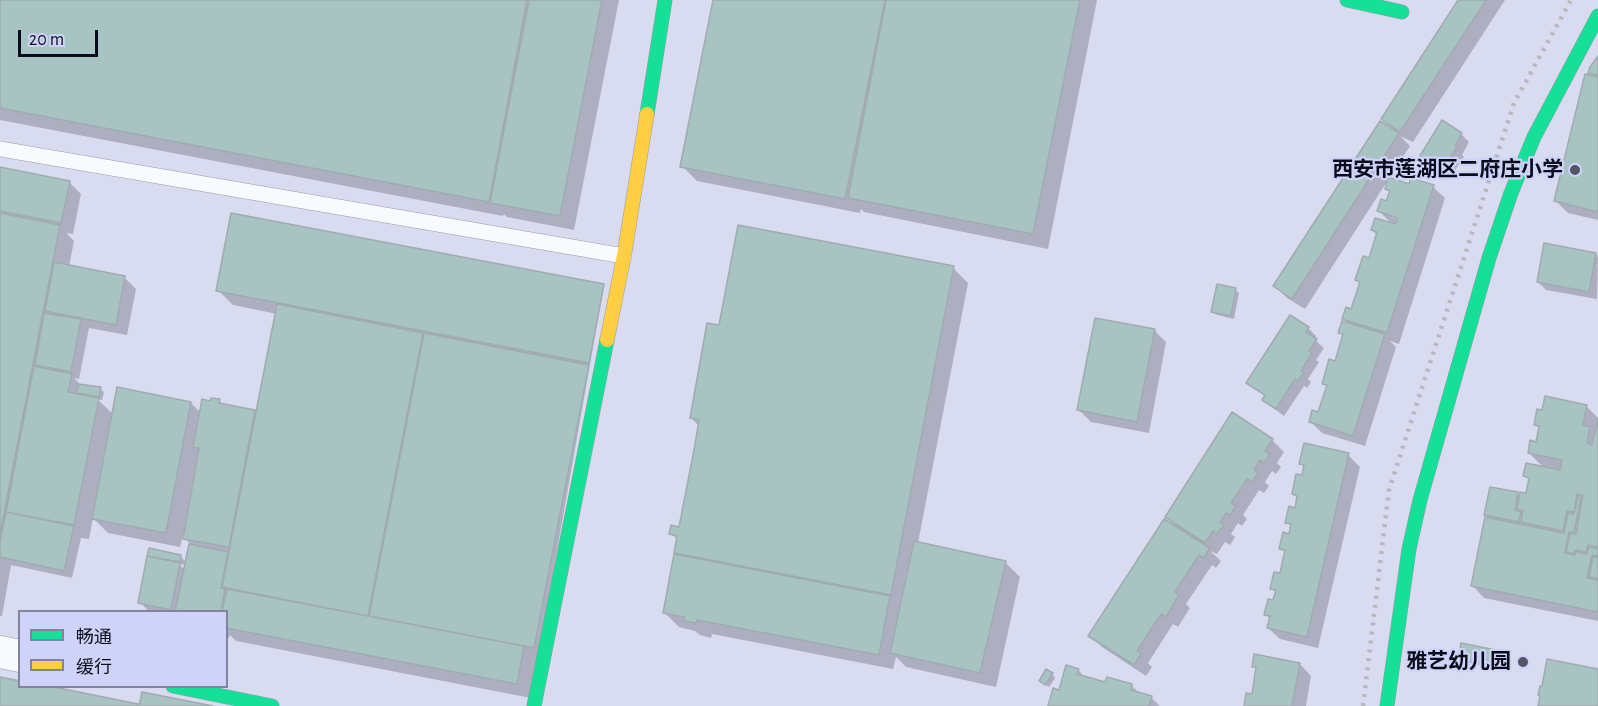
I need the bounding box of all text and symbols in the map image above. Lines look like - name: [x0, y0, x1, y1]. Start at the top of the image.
- scale bar: [21, 18, 100, 56]
- text: 20 m: [29, 31, 64, 49]
- place label: 西安市莲湖区二府庄小学: [1332, 157, 1563, 183]
- marker: 西安市莲湖区二府庄小学: [1568, 163, 1582, 177]
- legend: [18, 610, 228, 688]
- text: 畅通: [76, 629, 112, 647]
- place label: 雅艺幼儿园: [1406, 649, 1511, 675]
- marker: 雅艺幼儿园: [1516, 655, 1530, 669]
- text: 缓行: [76, 659, 112, 677]

